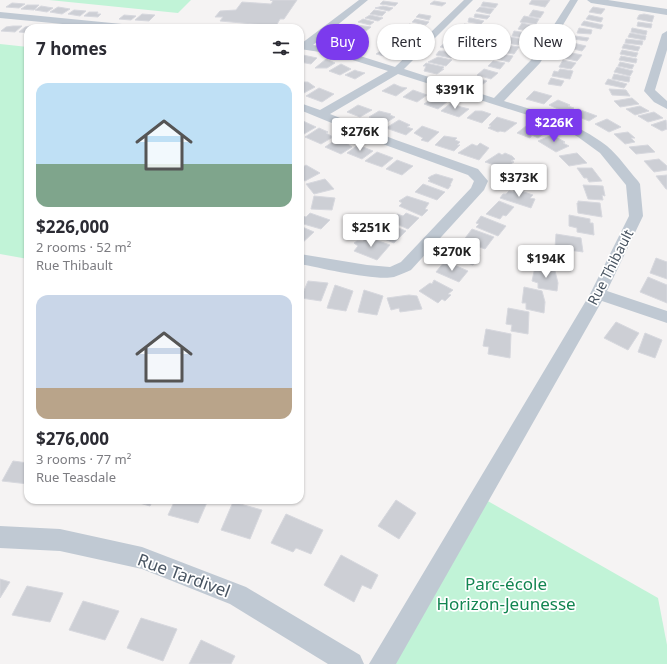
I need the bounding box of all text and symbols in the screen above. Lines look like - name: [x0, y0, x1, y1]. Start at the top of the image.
- chip: Buy: [316, 24, 369, 60]
- chip: Rent: [377, 24, 435, 60]
- chip: Filters: [443, 24, 511, 60]
- chip: New: [519, 24, 576, 60]
- text: 7 homes: [36, 37, 107, 60]
- icon: filters: [270, 37, 292, 59]
- pin: $391K: [427, 76, 483, 110]
- text: $391K: [436, 80, 474, 98]
- icon: home: [128, 109, 200, 181]
- pin: $226K: [526, 109, 582, 143]
- text: $226K: [535, 113, 573, 131]
- pin: $276K: [332, 118, 388, 152]
- text: $276K: [341, 122, 379, 140]
- pin: $373K: [491, 164, 547, 198]
- text: $373K: [500, 168, 538, 186]
- pin: $251K: [343, 214, 399, 248]
- text: $226,000: [36, 215, 109, 238]
- text: $251K: [352, 218, 390, 236]
- street label: Rue Thibault: [583, 226, 637, 308]
- text: 2 rooms · 52 m²: [36, 238, 131, 256]
- pin: $270K: [424, 238, 480, 272]
- text: $270K: [433, 242, 471, 260]
- pin: $194K: [518, 245, 574, 279]
- text: $194K: [527, 249, 565, 267]
- text: Rue Thibault: [36, 256, 113, 274]
- icon: home: [128, 321, 200, 393]
- text: $276,000: [36, 427, 109, 450]
- text: 3 rooms · 77 m²: [36, 450, 131, 468]
- text: Rue Teasdale: [36, 468, 116, 486]
- street label: Rue Tardivel: [135, 548, 233, 602]
- park label: Parc-école Horizon-Jeunesse: [436, 572, 576, 615]

